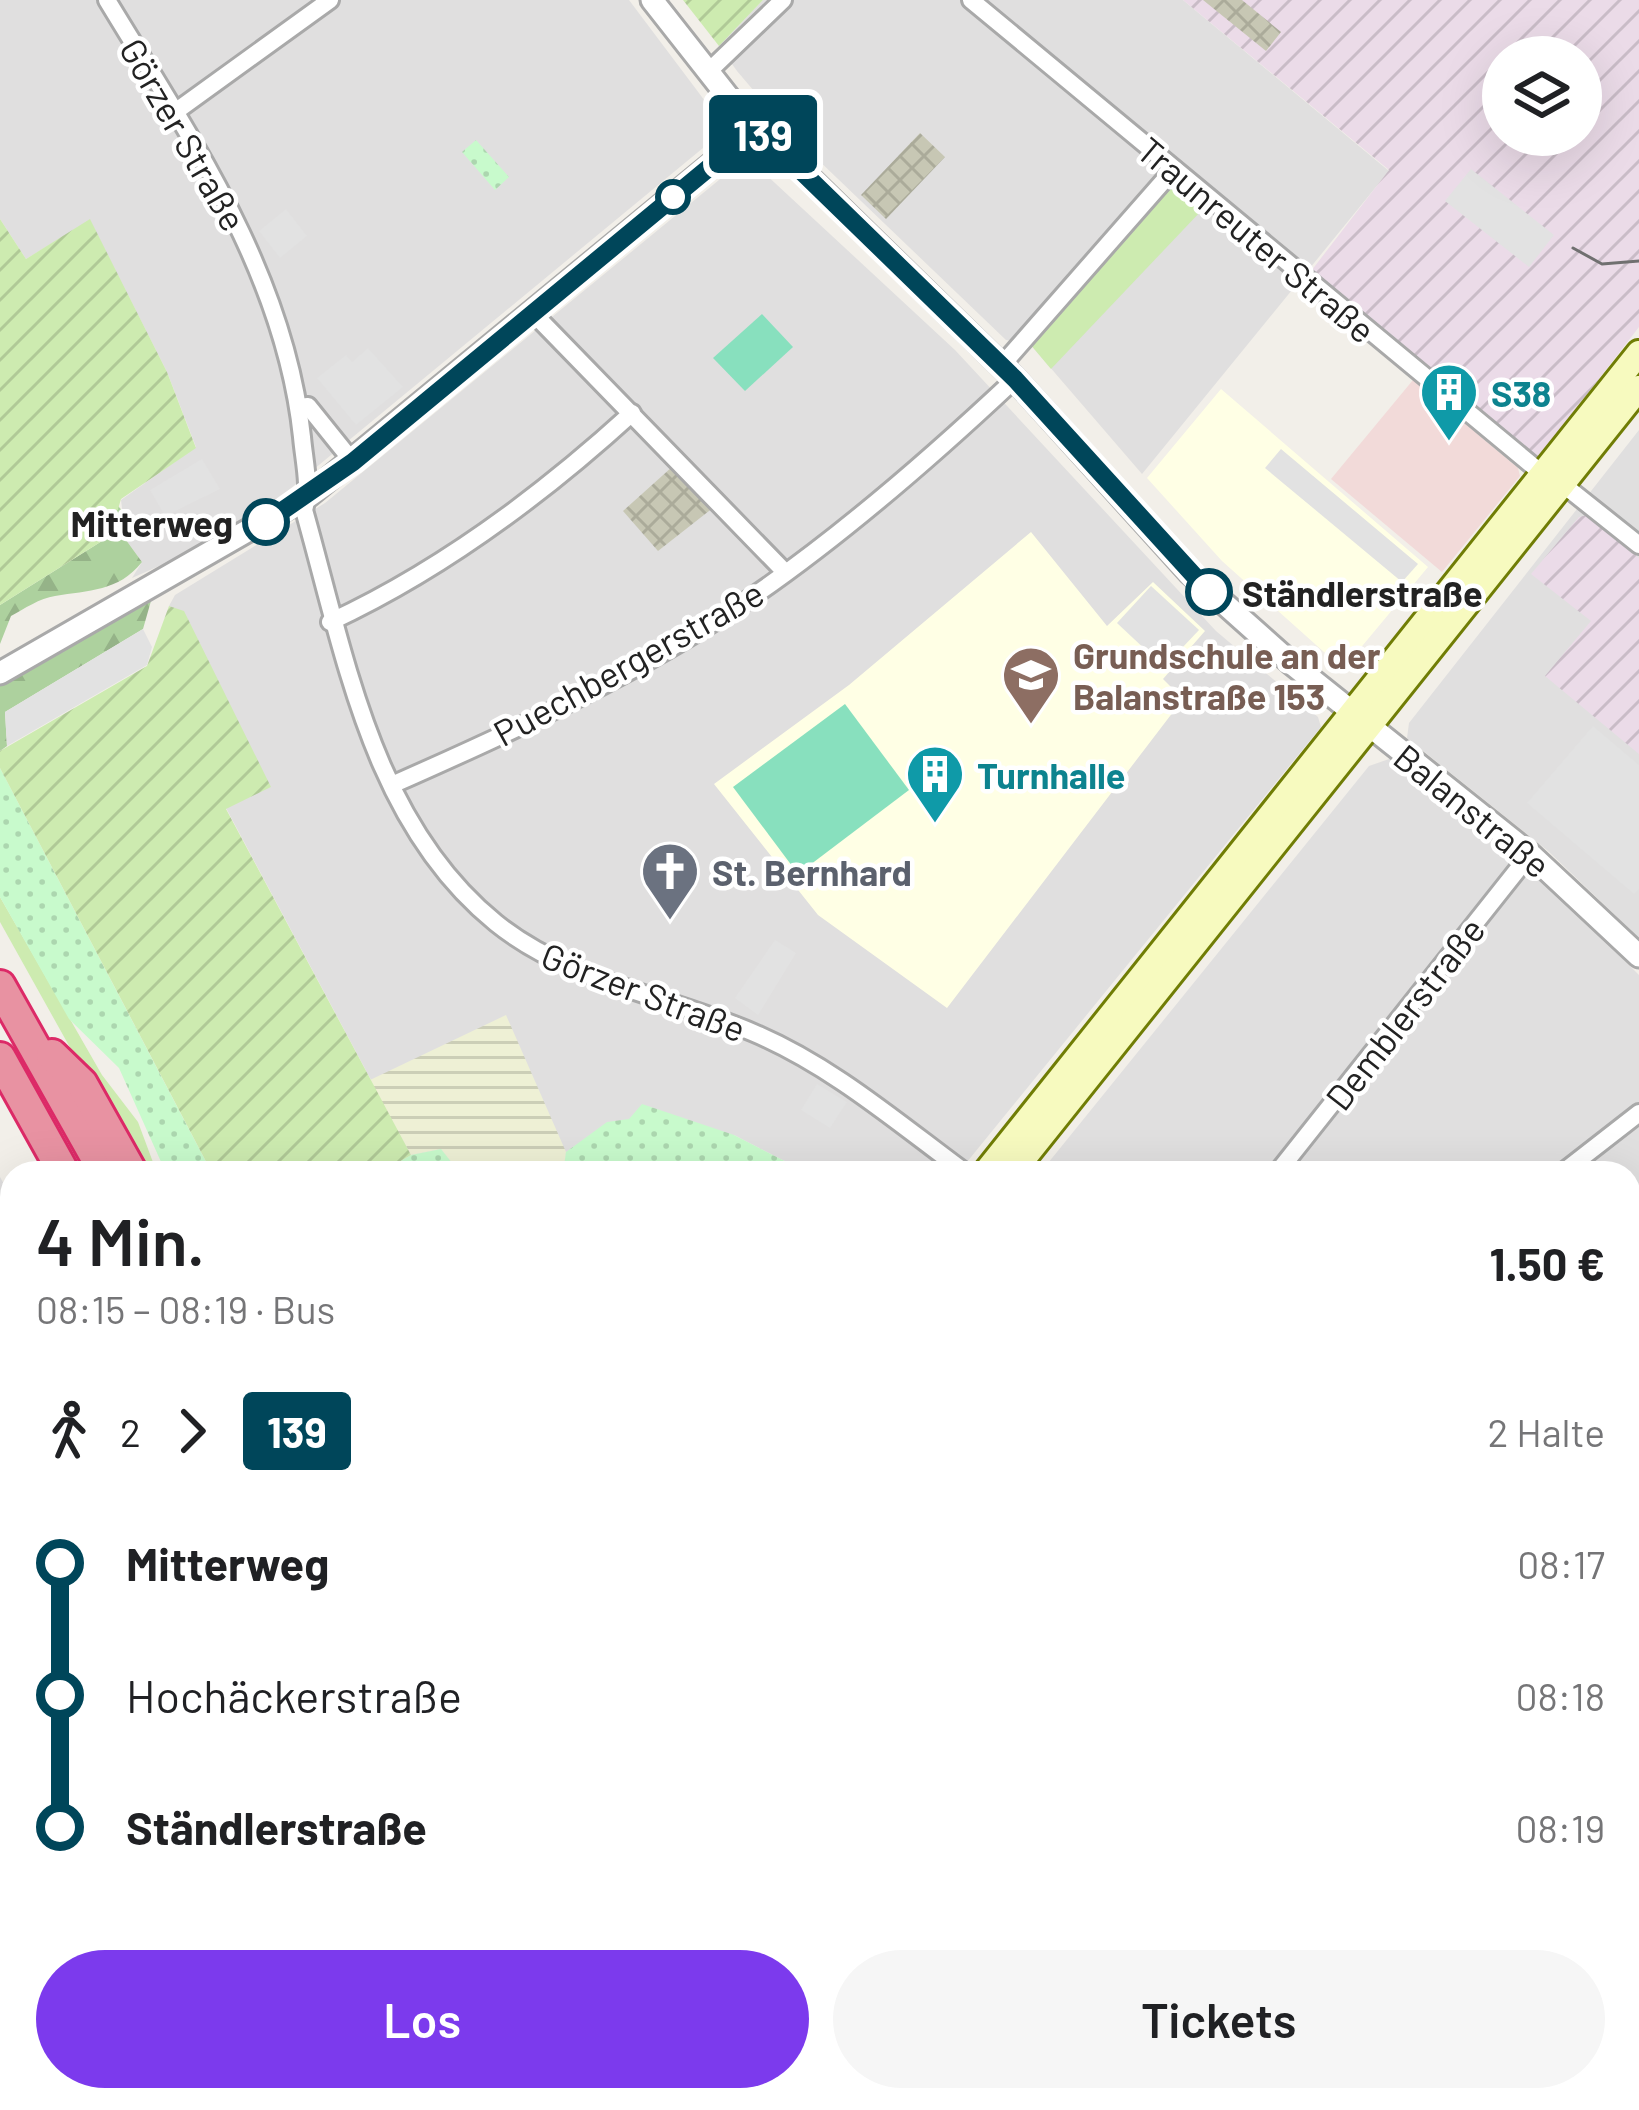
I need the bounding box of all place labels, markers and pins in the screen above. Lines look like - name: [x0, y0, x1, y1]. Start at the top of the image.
- unlabelled marker: [657, 181, 689, 213]
- building icon: S38: [1418, 361, 1480, 443]
- place label: S38: [1491, 371, 1551, 414]
- marker: Mitterweg: [244, 500, 288, 544]
- place label: Mitterweg: [70, 501, 233, 544]
- marker: Ständlerstraße: [1187, 570, 1231, 614]
- place label: Ständlerstraße: [1242, 571, 1483, 614]
- place label: Grundschule an der Balanstraße 153: [1073, 633, 1381, 717]
- school or university icon: Grundschule an der Balanstraße 153: [1000, 644, 1062, 726]
- building icon: Turnhalle: [904, 743, 966, 825]
- place label: Turnhalle: [977, 753, 1125, 796]
- church icon: St. Bernhard: [639, 840, 701, 922]
- place label: St. Bernhard: [712, 850, 912, 893]

